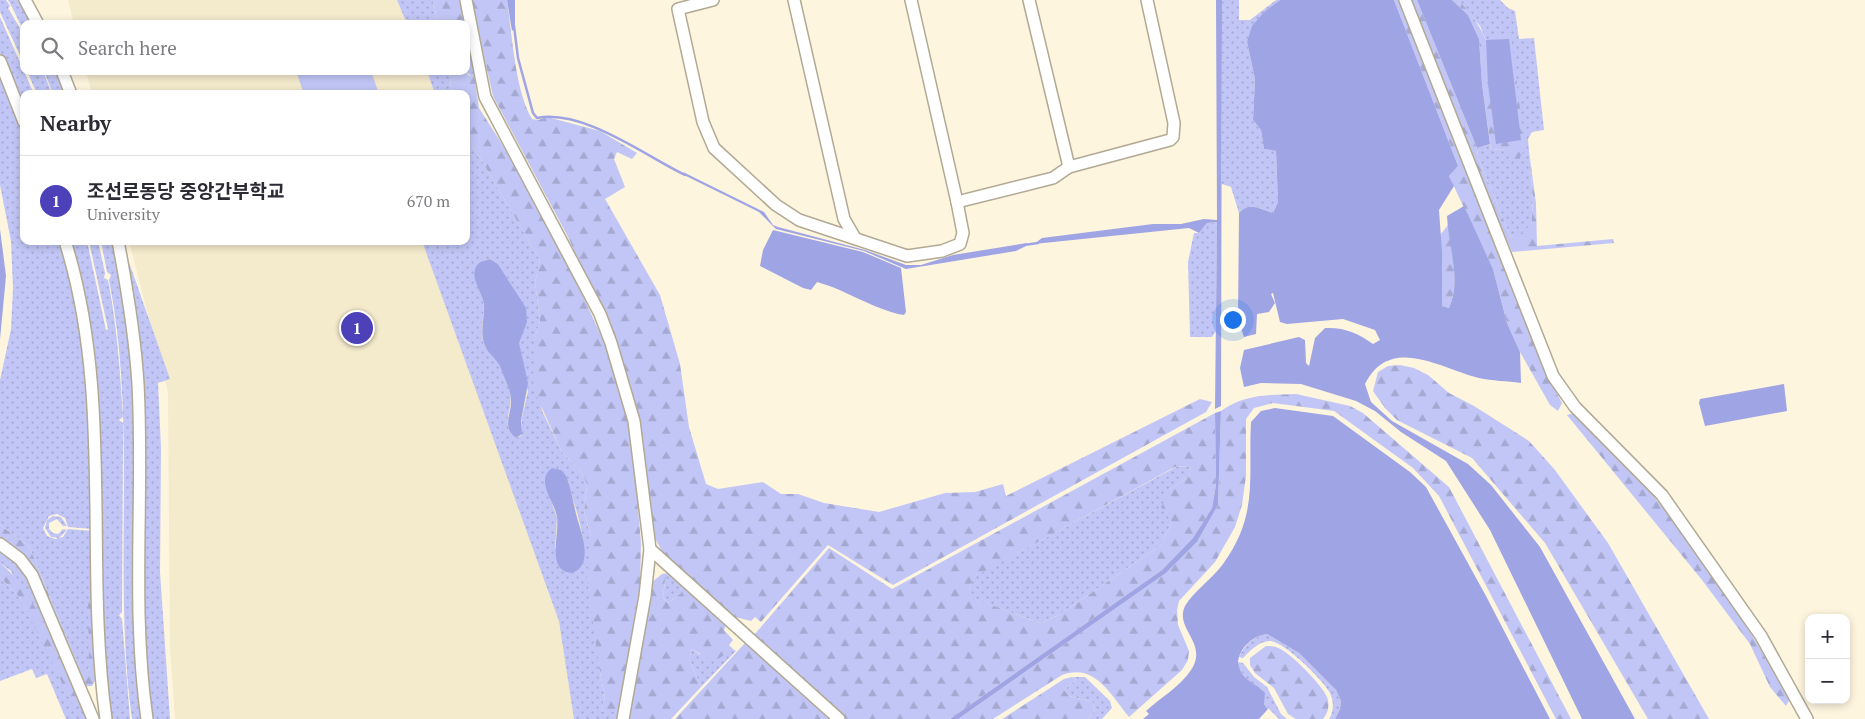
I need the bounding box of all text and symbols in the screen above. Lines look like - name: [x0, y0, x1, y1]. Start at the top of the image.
- search box: [20, 20, 470, 75]
- icon: search: [38, 34, 66, 62]
- text: Search here: [78, 35, 177, 60]
- text: Nearby: [40, 109, 111, 137]
- text: 조선로동당 중앙간부학교: [87, 178, 284, 203]
- text: 1: [51, 190, 61, 212]
- text: 670 m: [407, 190, 450, 212]
- text: University: [87, 203, 160, 225]
- your location: [1220, 307, 1246, 333]
- pin: 1: [341, 309, 373, 347]
- map controls: [1805, 614, 1850, 704]
- button: +: [1805, 614, 1850, 659]
- button: −: [1805, 659, 1850, 704]

